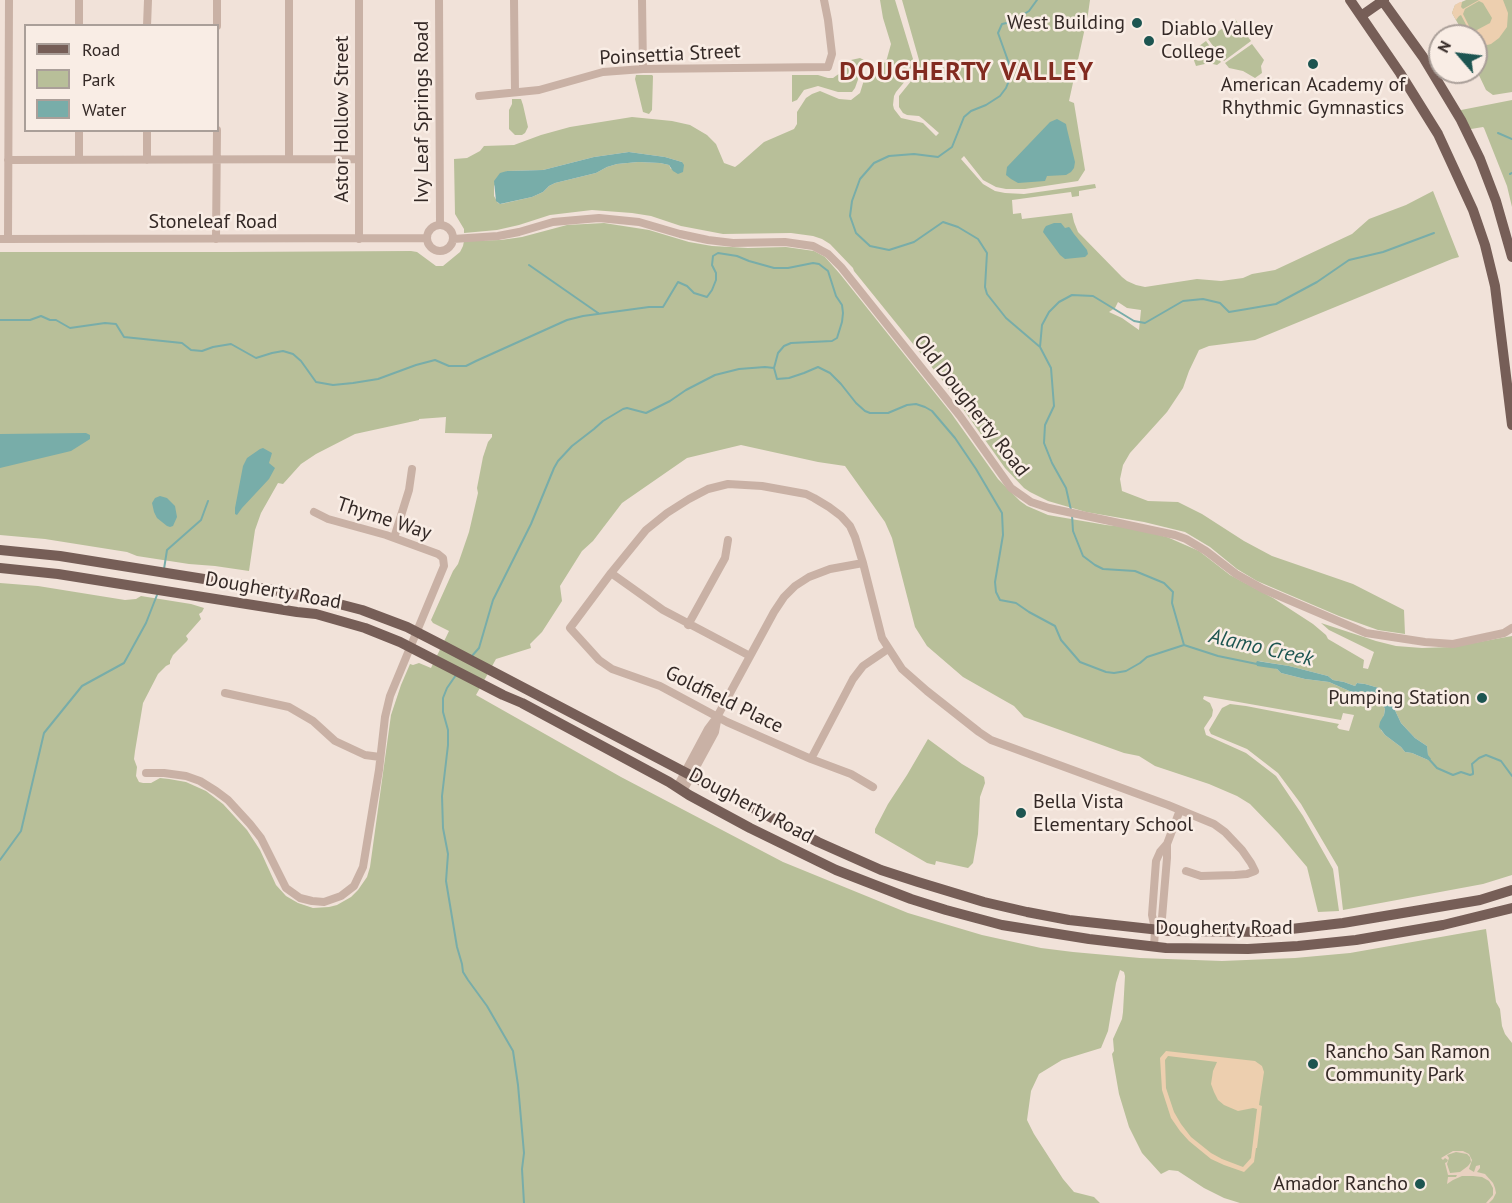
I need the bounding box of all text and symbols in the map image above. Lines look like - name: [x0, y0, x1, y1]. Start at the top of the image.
- place label: West Building: [1007, 11, 1125, 35]
- marker: West Building: [1130, 16, 1144, 30]
- place label: Diablo Valley College: [1161, 17, 1273, 64]
- street label: Ivy Leaf Springs Road: [410, 21, 434, 203]
- legend: [24, 24, 219, 132]
- north arrow: [1428, 24, 1488, 84]
- marker: Diablo Valley College: [1142, 34, 1156, 48]
- street label: Astor Hollow Street: [330, 36, 354, 202]
- text: N: [1433, 37, 1455, 56]
- text: Road: [82, 38, 120, 61]
- street label: Poinsettia Street: [599, 39, 741, 71]
- district label: DOUGHERTY VALLEY: [839, 57, 1095, 89]
- marker: American Academy of Rhythmic Gymnastics: [1306, 57, 1320, 71]
- text: Park: [82, 68, 115, 91]
- place label: American Academy of Rhythmic Gymnastics: [1221, 73, 1405, 120]
- text: Water: [82, 98, 126, 121]
- street label: Stoneleaf Road: [149, 210, 277, 234]
- street label: Old Dougherty Road: [908, 330, 1034, 482]
- street label: Thyme Way: [334, 492, 434, 546]
- street label: Dougherty Road: [203, 567, 343, 615]
- water label: Alamo Creek: [1206, 624, 1316, 672]
- street label: Goldfield Place: [661, 661, 787, 739]
- place label: Pumping Station: [1328, 686, 1470, 710]
- marker: Pumping Station: [1475, 691, 1489, 705]
- street label: Dougherty Road: [685, 763, 817, 849]
- place label: Bella Vista Elementary School: [1033, 790, 1193, 837]
- marker: Bella Vista Elementary School: [1014, 806, 1028, 820]
- street label: Dougherty Road: [1155, 916, 1293, 940]
- place label: Rancho San Ramon Community Park: [1325, 1040, 1490, 1087]
- marker: Rancho San Ramon Community Park: [1306, 1057, 1320, 1071]
- place label: Amador Rancho: [1273, 1172, 1408, 1196]
- marker: Amador Rancho: [1413, 1177, 1427, 1191]

